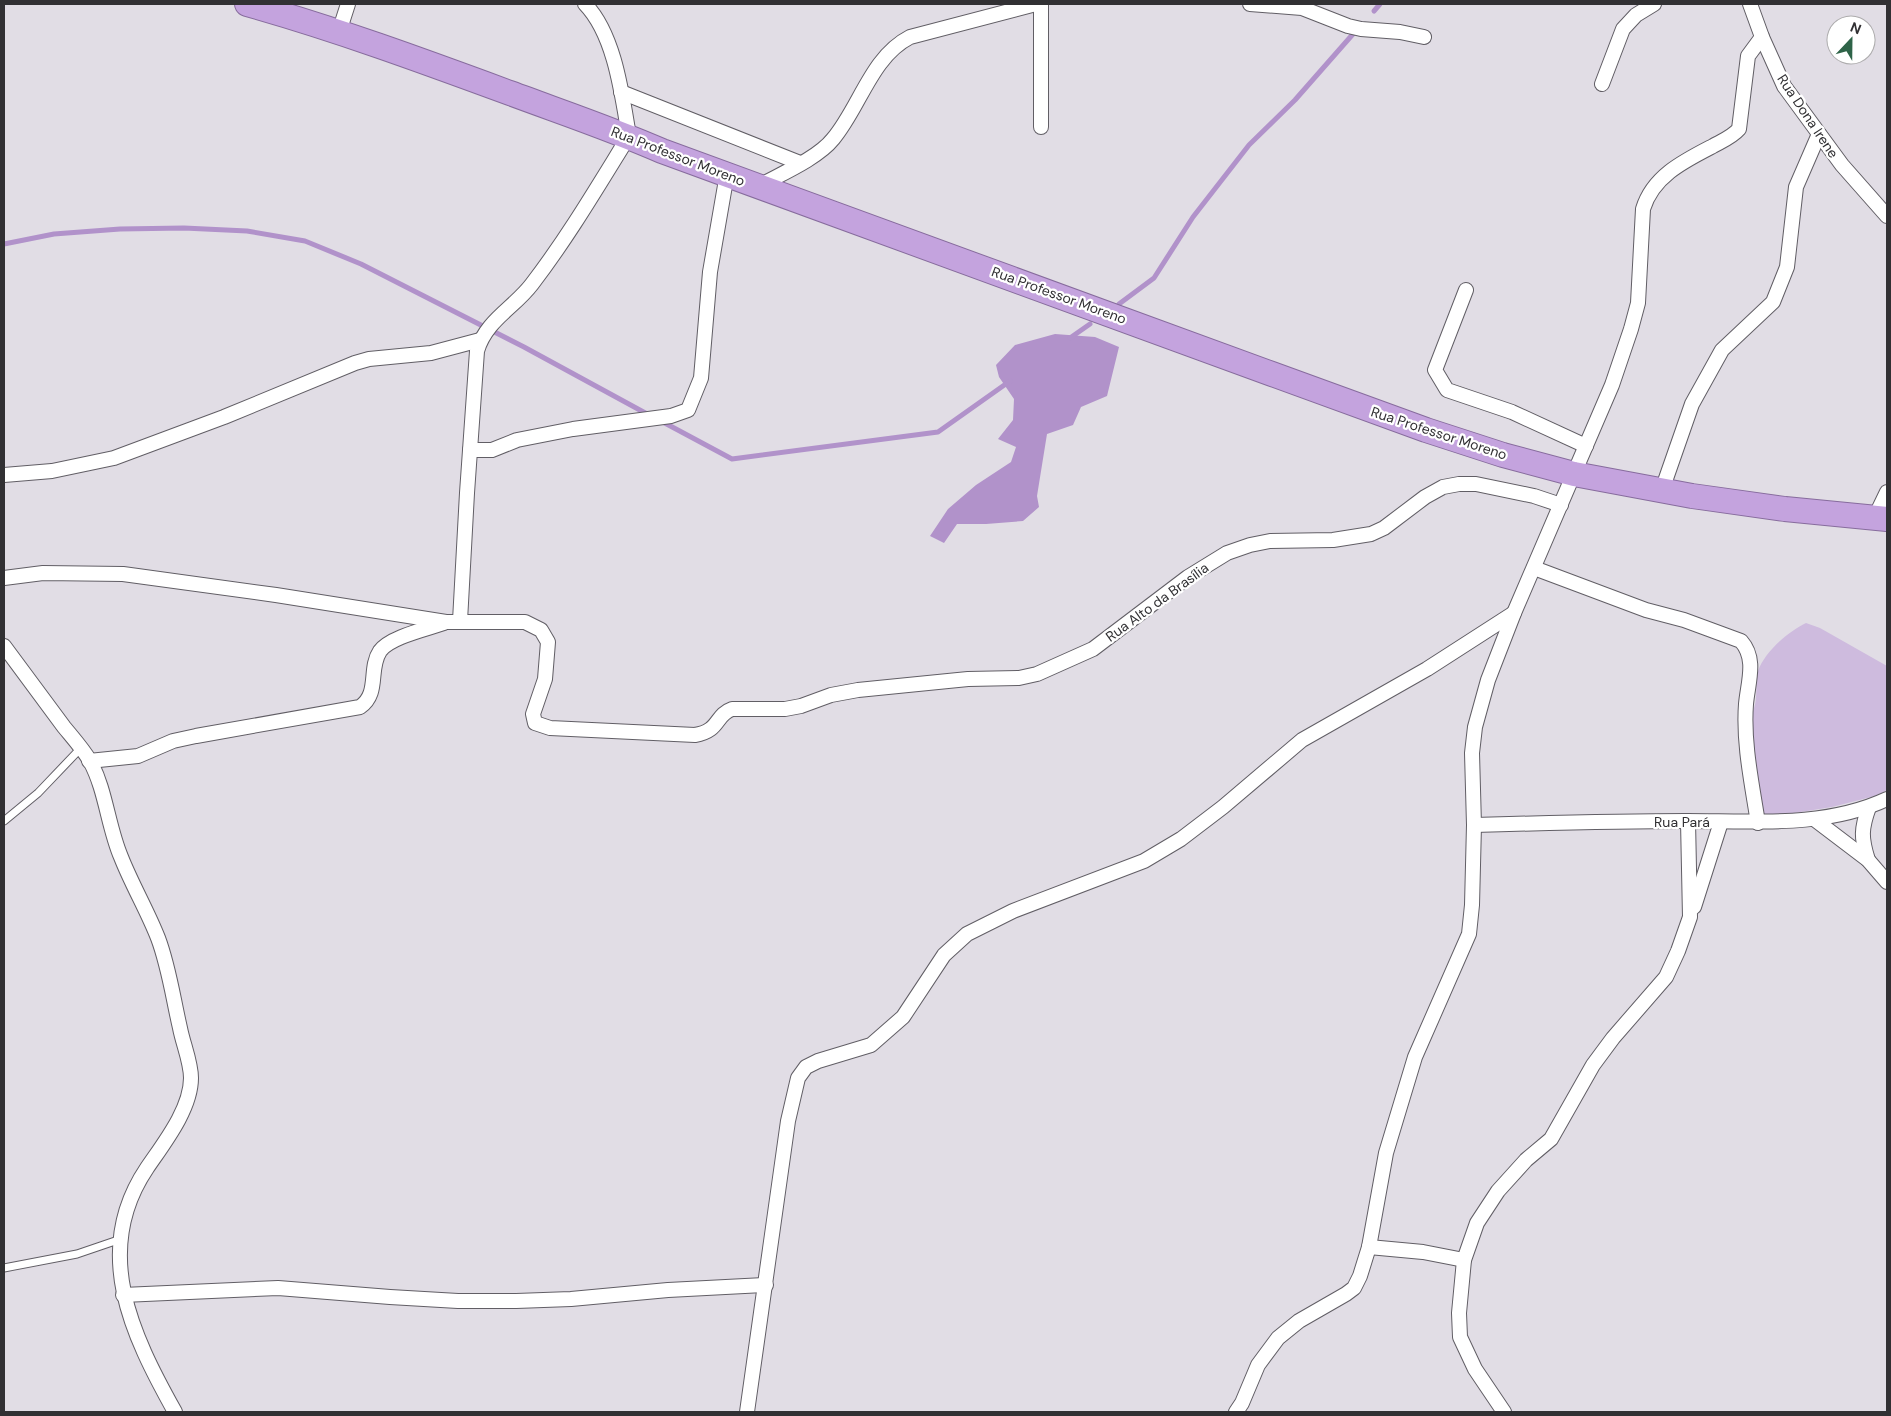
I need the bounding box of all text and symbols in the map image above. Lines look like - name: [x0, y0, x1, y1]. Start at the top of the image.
- north arrow: [1826, 15, 1876, 65]
- text: N: [1848, 18, 1864, 38]
- street label: Rua Dona Irene: [1773, 71, 1843, 161]
- street label: Rua Professor Moreno: [608, 122, 748, 190]
- street label: Rua Professor Moreno: [989, 262, 1129, 328]
- street label: Rua Professor Moreno: [1369, 403, 1509, 463]
- street label: Rua Alto da Brasília: [1102, 559, 1212, 645]
- street label: Rua Pará: [1654, 813, 1710, 831]

